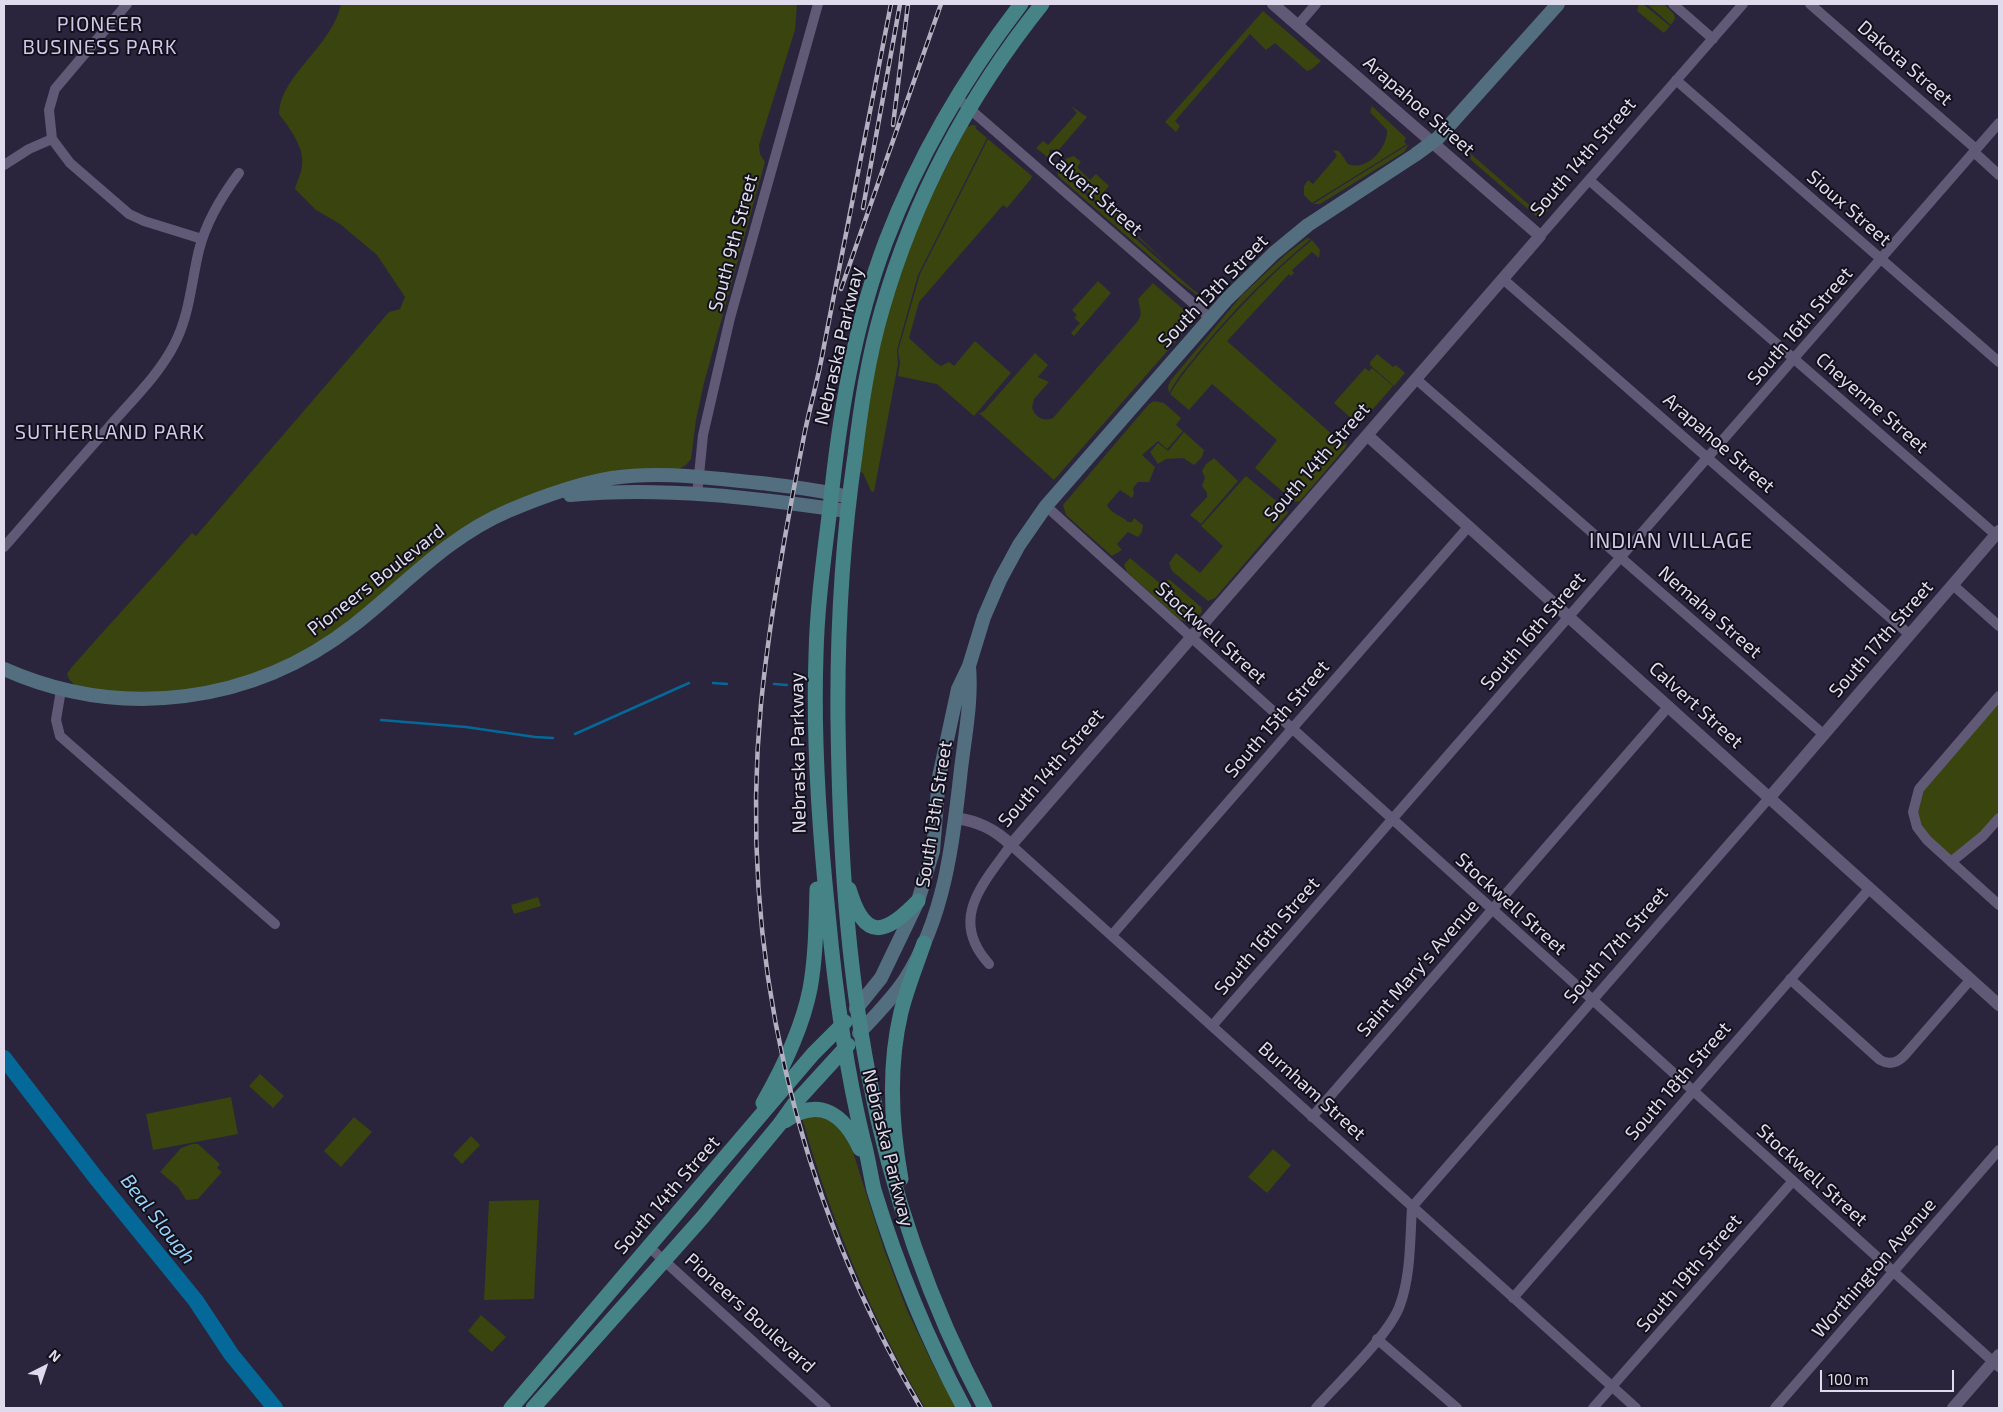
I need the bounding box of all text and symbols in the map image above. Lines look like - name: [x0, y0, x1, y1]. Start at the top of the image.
- district label: PIONEER BUSINESS PARK: [21, 12, 179, 59]
- street label: Dakota Street: [1853, 16, 1957, 110]
- street label: Arapahoe Street: [1359, 51, 1479, 161]
- street label: South 14th Street: [1525, 93, 1641, 221]
- street label: Calvert Street: [1043, 146, 1147, 240]
- street label: Sioux Street: [1802, 165, 1896, 251]
- street label: South 9th Street: [704, 172, 762, 314]
- street label: South 13th Street: [1153, 230, 1273, 352]
- street label: South 16th Street: [1743, 262, 1857, 390]
- street label: Nebraska Parkway: [810, 265, 868, 427]
- street label: Cheyenne Street: [1811, 348, 1933, 458]
- street label: Arapahoe Street: [1659, 388, 1779, 498]
- street label: South 14th Street: [1259, 398, 1375, 526]
- district label: SUTHERLAND PARK: [13, 420, 207, 444]
- street label: Pioneers Boulevard: [303, 519, 449, 641]
- district label: INDIAN VILLAGE: [1587, 528, 1755, 554]
- street label: Nemaha Street: [1654, 561, 1766, 663]
- street label: South 16th Street: [1476, 567, 1590, 695]
- street label: South 17th Street: [1824, 576, 1938, 702]
- street label: Stockwell Street: [1151, 577, 1271, 689]
- street label: South 15th Street: [1220, 656, 1334, 782]
- street label: Calvert Street: [1644, 657, 1748, 753]
- street label: Nebraska Parkway: [785, 672, 811, 834]
- street label: South 14th Street: [993, 704, 1109, 832]
- street label: South 13th Street: [911, 739, 957, 889]
- street label: Stockwell Street: [1451, 848, 1571, 960]
- street label: South 16th Street: [1210, 872, 1324, 1000]
- street label: South 17th Street: [1559, 882, 1673, 1008]
- street label: Saint Mary's Avenue: [1352, 895, 1484, 1041]
- street label: South 18th Street: [1620, 1017, 1736, 1145]
- street label: Burnham Street: [1254, 1037, 1370, 1145]
- street label: Nebraska Parkway: [857, 1067, 919, 1229]
- street label: Stockwell Street: [1752, 1119, 1872, 1231]
- street label: South 14th Street: [609, 1131, 725, 1259]
- water label: Beal Slough: [115, 1169, 201, 1269]
- street label: Worthington Avenue: [1807, 1193, 1941, 1343]
- street label: South 19th Street: [1632, 1209, 1746, 1337]
- street label: Pioneers Boulevard: [680, 1248, 820, 1378]
- north arrow: [20, 1342, 70, 1392]
- text: N: [46, 1346, 65, 1365]
- scale bar: [1823, 1360, 1957, 1392]
- text: 100 m: [1828, 1370, 1869, 1388]

